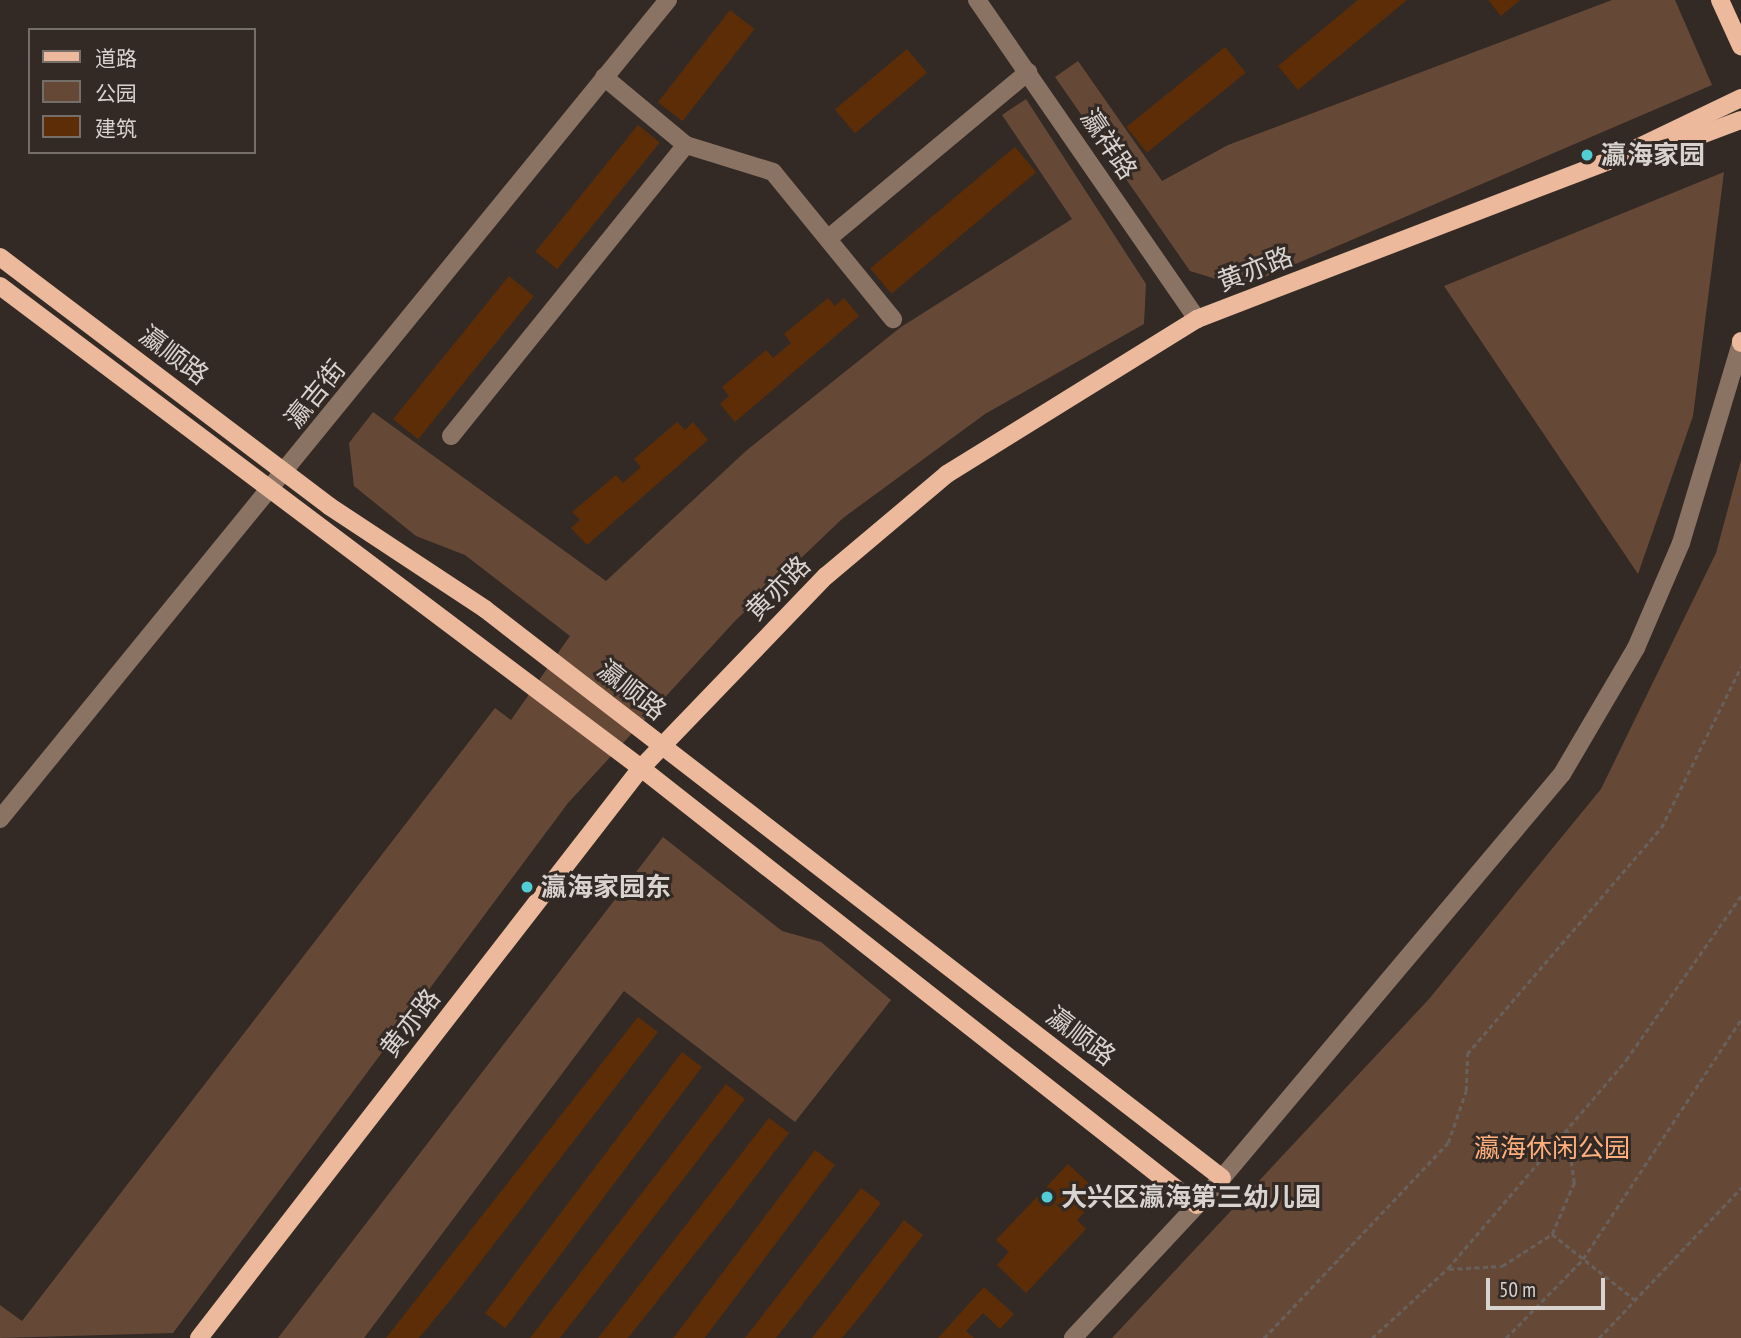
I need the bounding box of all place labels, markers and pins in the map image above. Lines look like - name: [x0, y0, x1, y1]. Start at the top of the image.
- place label: 瀛海家园: [1601, 139, 1705, 171]
- marker: 瀛海家园: [1579, 147, 1595, 163]
- place label: 瀛海家园东: [541, 871, 671, 903]
- marker: 瀛海家园东: [519, 879, 535, 895]
- place label: 大兴区瀛海第三幼儿园: [1061, 1181, 1321, 1213]
- marker: 大兴区瀛海第三幼儿园: [1039, 1189, 1055, 1205]

